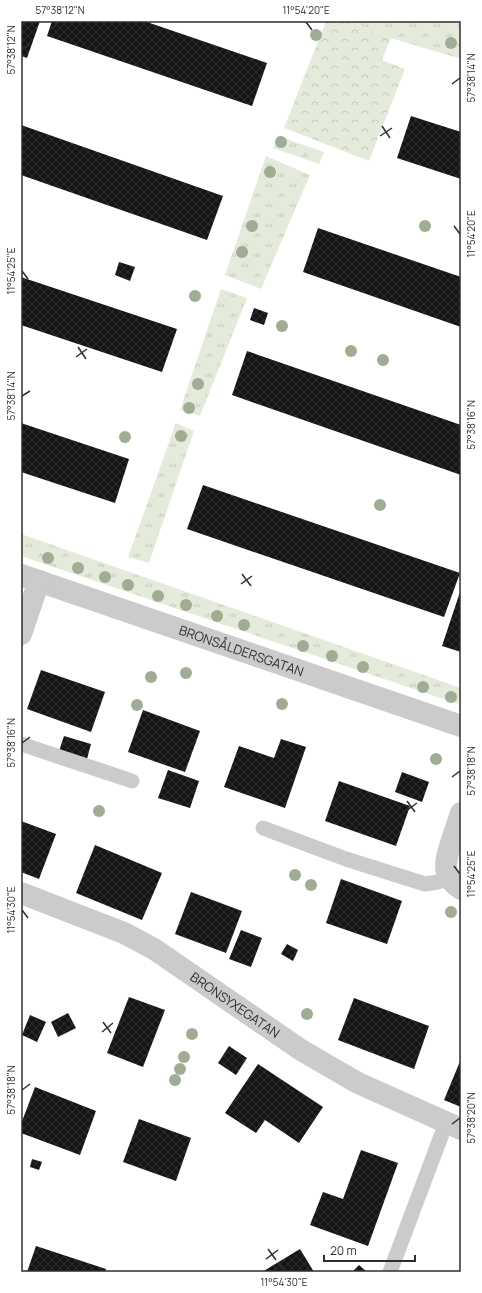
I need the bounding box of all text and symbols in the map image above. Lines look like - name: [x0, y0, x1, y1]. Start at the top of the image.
- text: 57°38'12"N: [35, 3, 85, 17]
- text: 11°54'20"E: [282, 3, 330, 17]
- text: 57°38'12"N: [4, 25, 18, 75]
- text: 57°38'14"N: [464, 53, 478, 103]
- text: 11°54'20"E: [464, 210, 478, 258]
- text: 11°54'25"E: [4, 247, 18, 294]
- text: 57°38'14"N: [4, 371, 18, 421]
- text: 57°38'16"N: [464, 400, 478, 450]
- street label: BRONSÅLDERSGATAN: [177, 621, 306, 680]
- text: 57°38'16"N: [4, 718, 18, 768]
- text: 57°38'18"N: [464, 746, 478, 796]
- text: 11°54'25"E: [464, 850, 478, 897]
- text: 11°54'30"E: [4, 886, 18, 934]
- street label: BRONSYXEGATAN: [187, 968, 284, 1042]
- text: 57°38'18"N: [4, 1065, 18, 1115]
- text: 57°38'20"N: [464, 1092, 478, 1144]
- scale bar: [324, 1237, 415, 1263]
- text: 20 m: [330, 1242, 357, 1259]
- text: 11°54'30"E: [260, 1275, 308, 1289]

